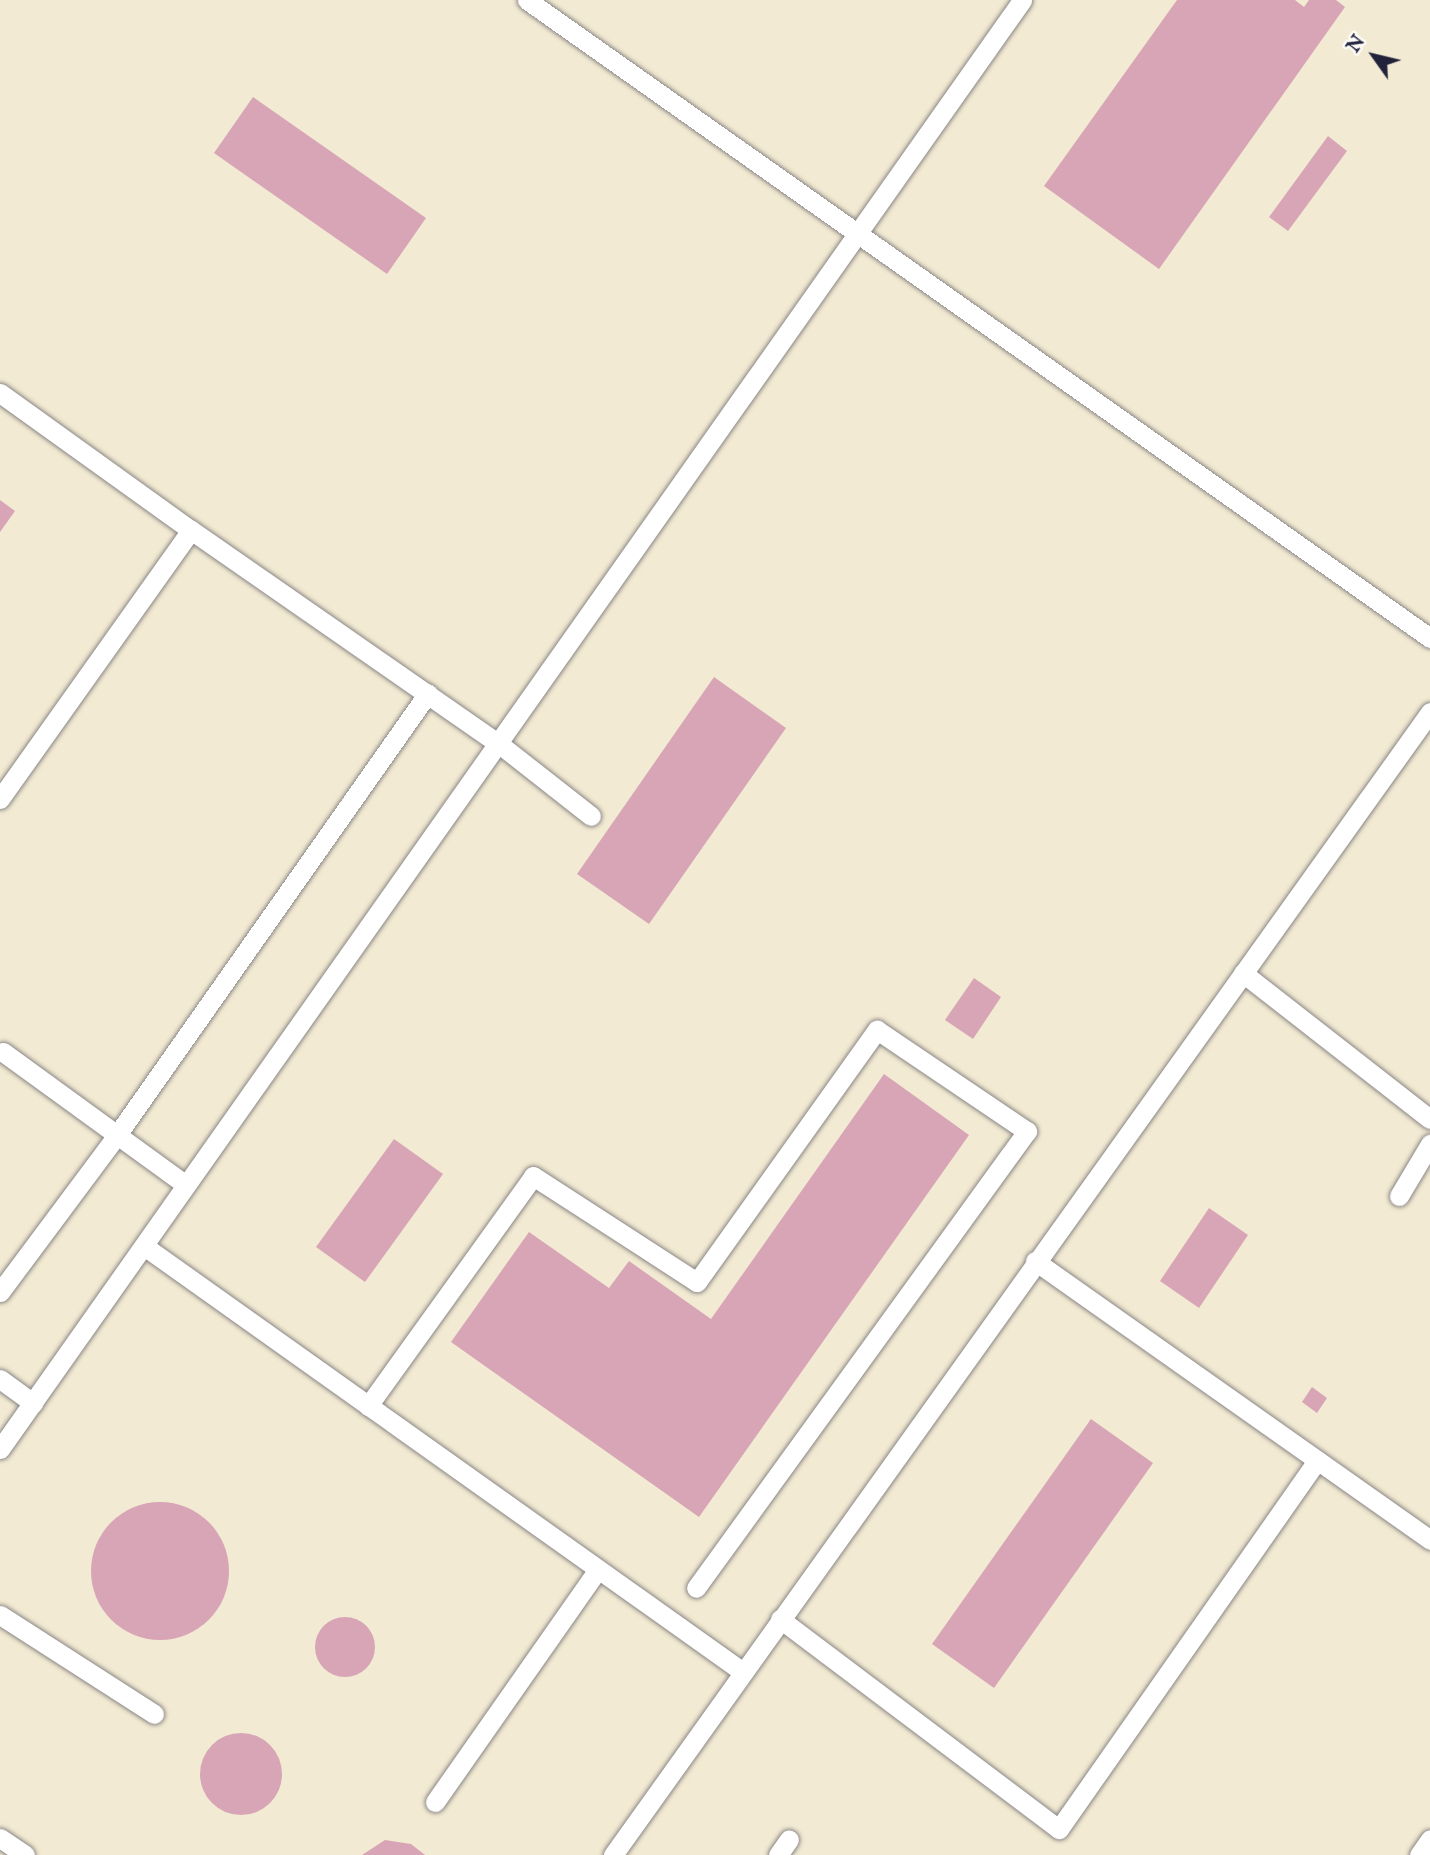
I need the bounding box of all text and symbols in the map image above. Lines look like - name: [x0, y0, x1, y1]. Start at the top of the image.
- north arrow: [1339, 21, 1409, 91]
- text: N: [1342, 31, 1371, 58]

